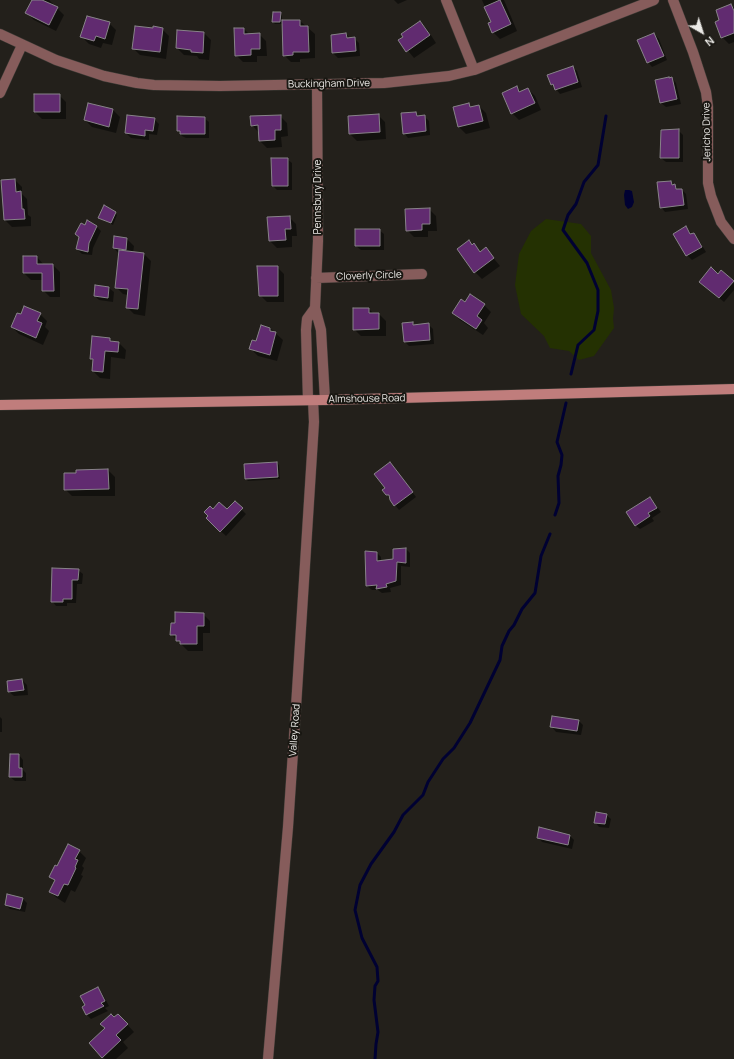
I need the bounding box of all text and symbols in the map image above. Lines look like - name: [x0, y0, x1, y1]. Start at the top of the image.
- north arrow: [682, 12, 722, 52]
- text: N: [702, 33, 718, 50]
- street label: Buckingham Drive: [288, 77, 370, 91]
- street label: Jericho Drive: [700, 102, 714, 162]
- street label: Pennsbury Drive: [312, 160, 324, 234]
- street label: Cloverly Circle: [336, 269, 402, 283]
- street label: Almshouse Road: [328, 392, 406, 406]
- street label: Valley Road: [287, 703, 303, 757]

